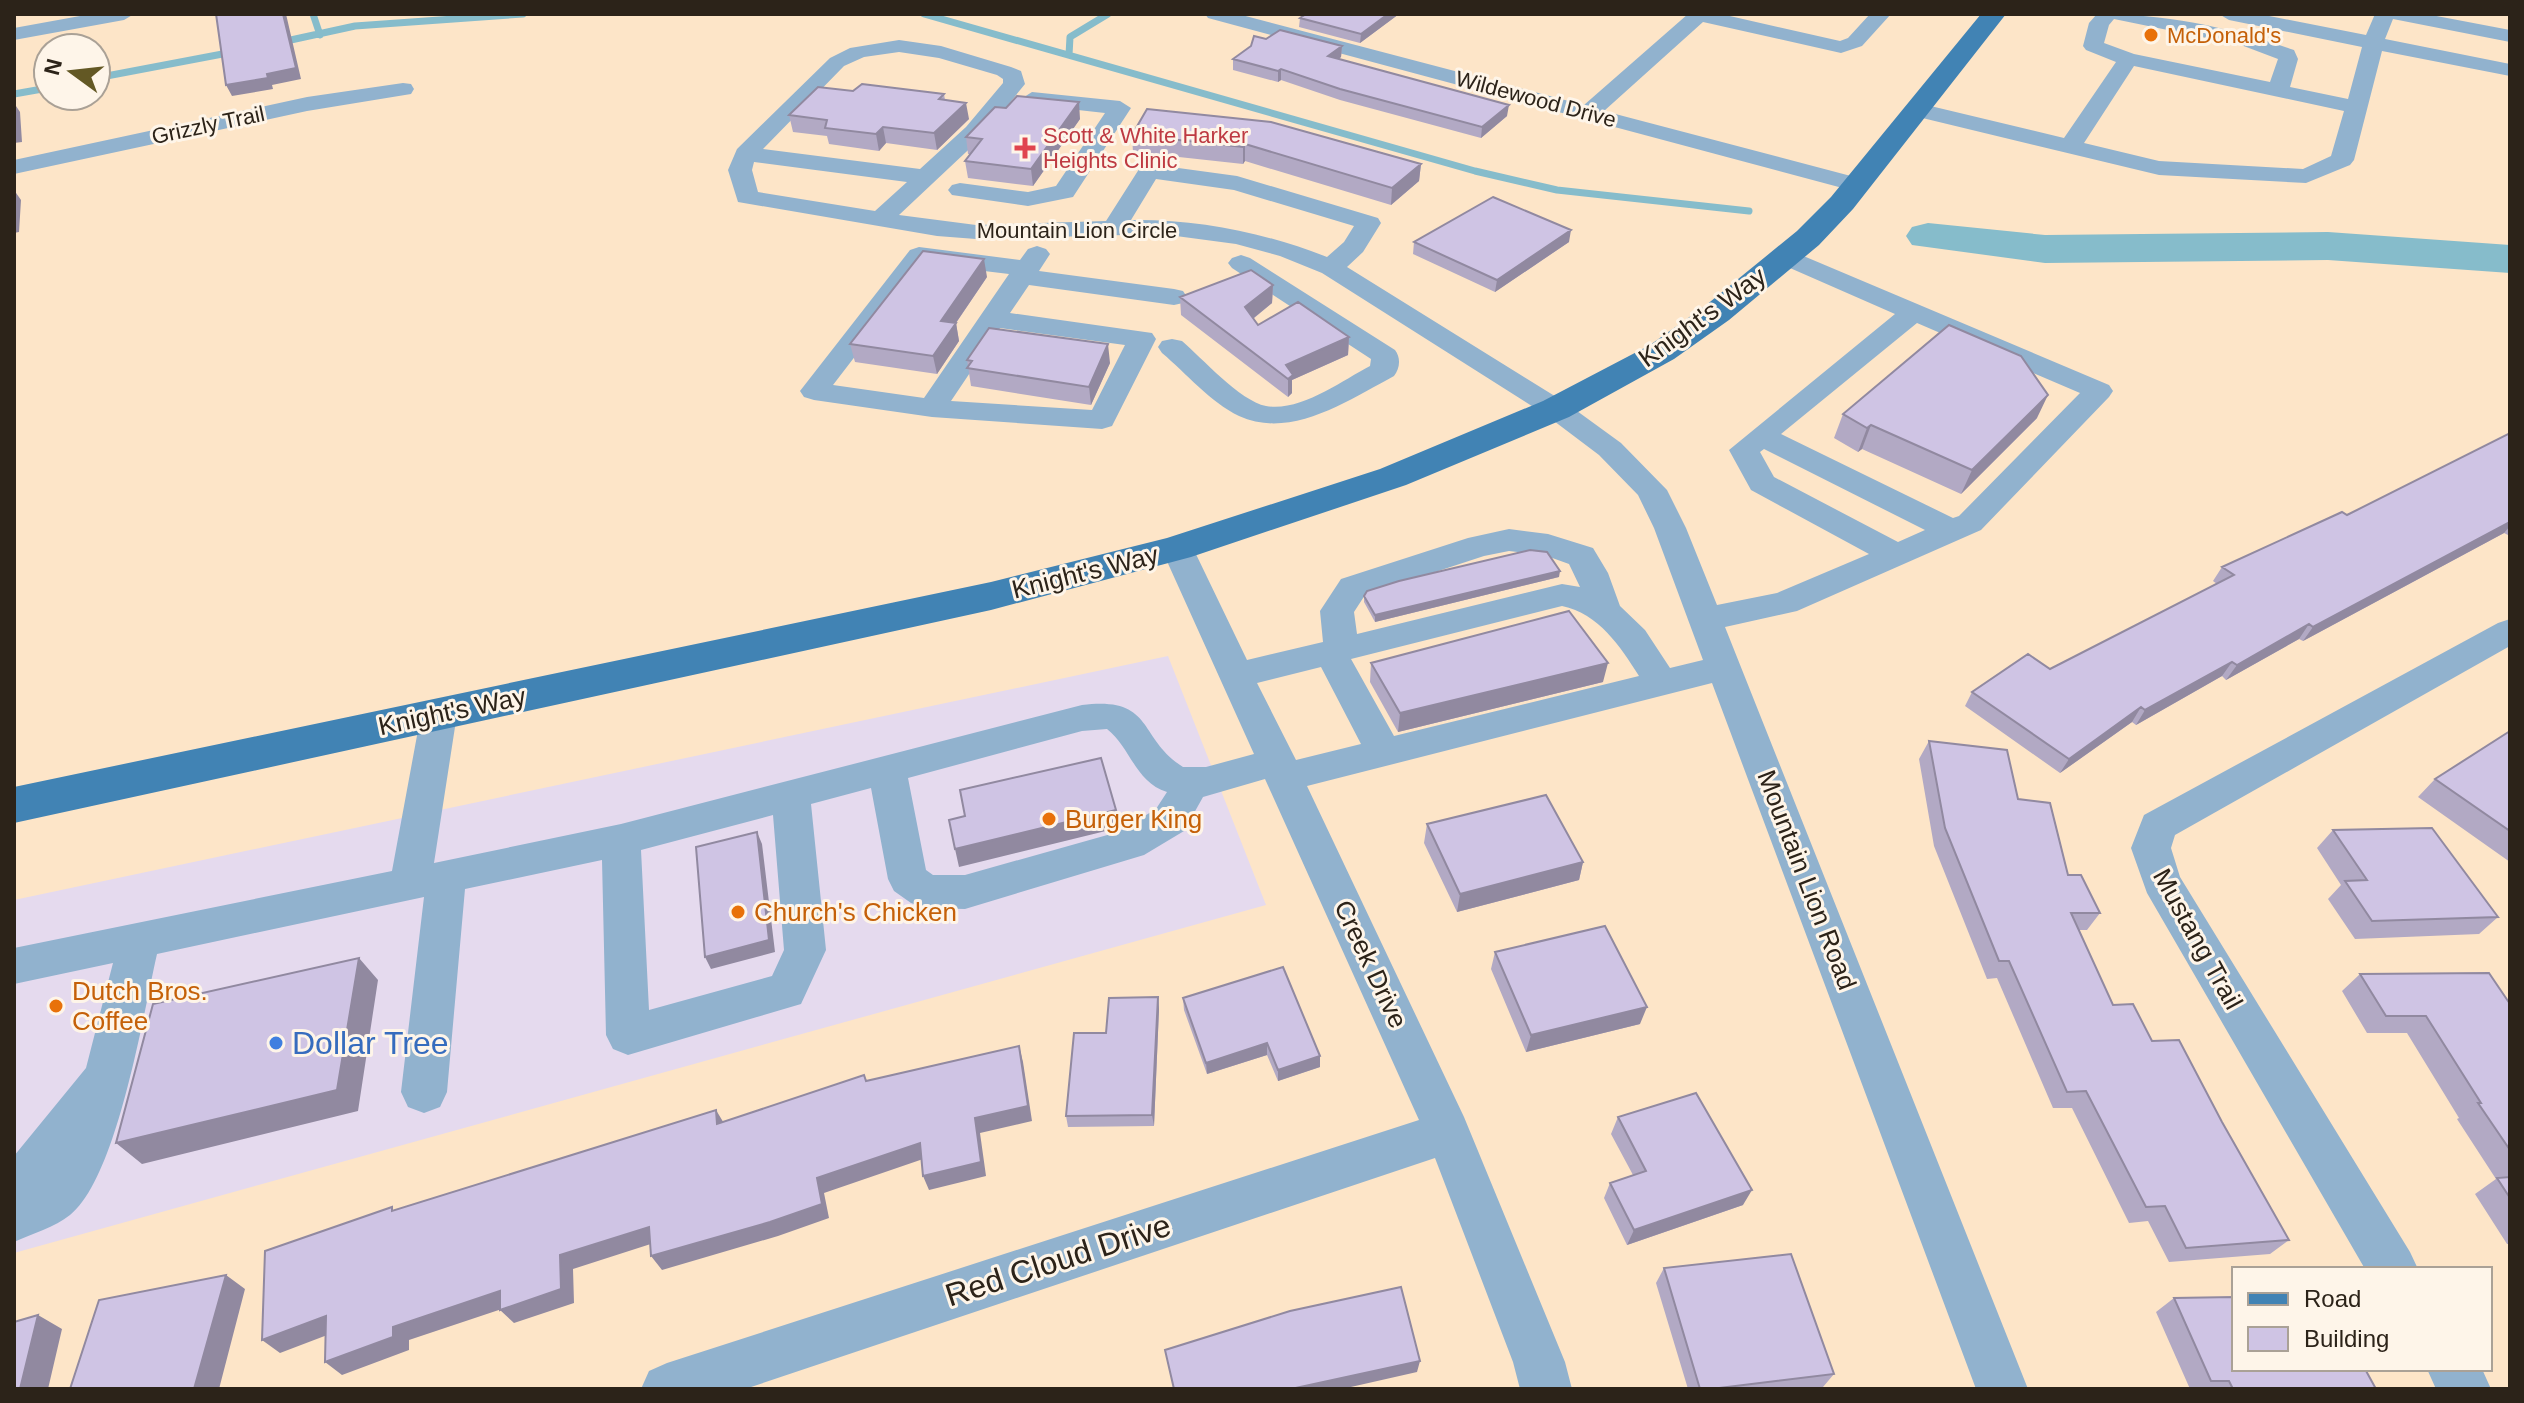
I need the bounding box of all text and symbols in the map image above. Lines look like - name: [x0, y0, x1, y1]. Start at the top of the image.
- place label: McDonald's: [2167, 23, 2281, 48]
- marker: McDonald's: [2142, 26, 2160, 44]
- north arrow: [32, 32, 112, 112]
- text: N: [39, 56, 67, 78]
- street label: Wildewood Drive: [1453, 66, 1619, 132]
- street label: Grizzly Trail: [149, 101, 267, 149]
- place label: Scott & White Harker Heights Clinic: [1043, 123, 1248, 173]
- marker: Scott & White Harker Heights Clinic: [1014, 137, 1036, 159]
- street label: Mountain Lion Circle: [977, 218, 1177, 243]
- street label: Knight's Way: [1633, 261, 1771, 373]
- street label: Knight's Way: [1009, 539, 1161, 605]
- street label: Knight's Way: [376, 681, 528, 741]
- street label: Mountain Lion Road: [1751, 766, 1863, 994]
- place label: Burger King: [1065, 804, 1202, 834]
- marker: Burger King: [1040, 810, 1058, 828]
- street label: Mustang Trail: [2147, 863, 2249, 1015]
- street label: Creek Drive: [1328, 895, 1414, 1033]
- place label: Church's Chicken: [754, 897, 957, 927]
- marker: Church's Chicken: [729, 903, 747, 921]
- place label: Dutch Bros. Coffee: [72, 976, 208, 1036]
- marker: Dutch Bros. Coffee: [47, 997, 65, 1015]
- place label: Dollar Tree: [292, 1025, 449, 1061]
- marker: Dollar Tree: [267, 1034, 285, 1052]
- street label: Red Cloud Drive: [941, 1207, 1175, 1313]
- legend: [2232, 1267, 2492, 1371]
- text: Road: [2304, 1285, 2361, 1312]
- text: Building: [2304, 1325, 2389, 1352]

